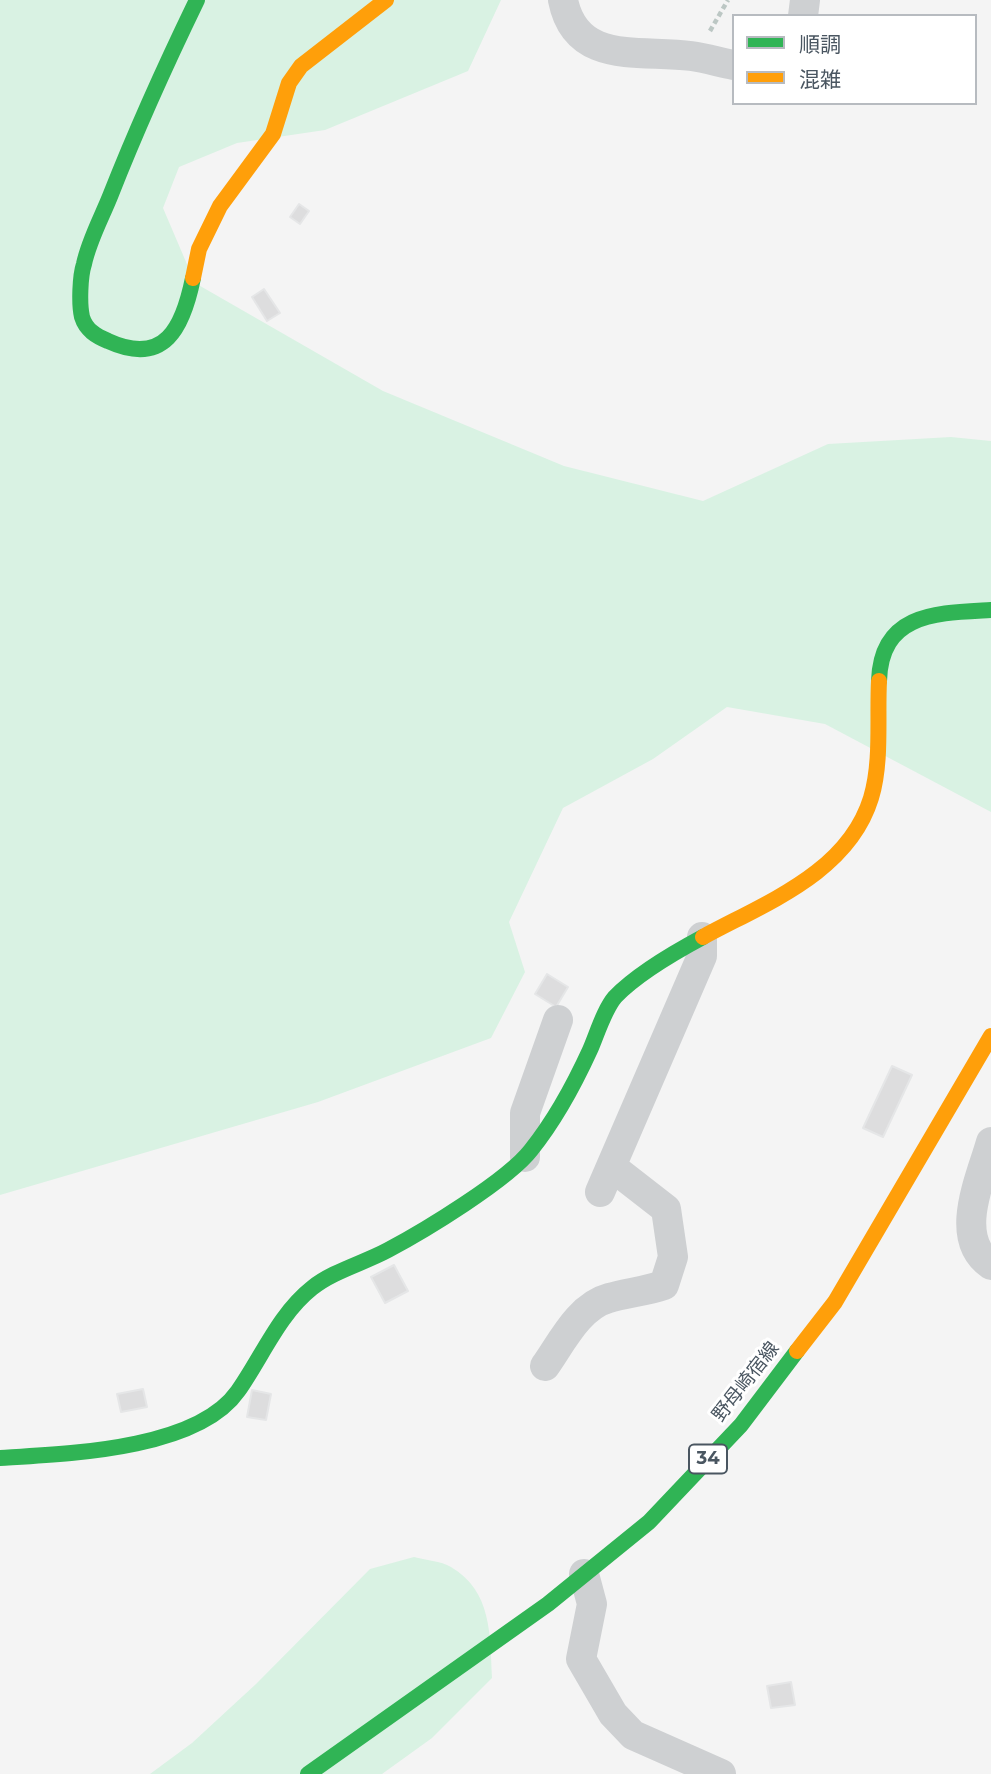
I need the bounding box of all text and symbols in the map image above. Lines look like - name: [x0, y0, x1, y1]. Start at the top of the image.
- legend: [732, 14, 977, 105]
- text: 順調: [799, 32, 841, 57]
- text: 混雑: [799, 67, 841, 92]
- street label: 野母崎宿線: [708, 1338, 784, 1426]
- road number: 34: [689, 1444, 727, 1474]

